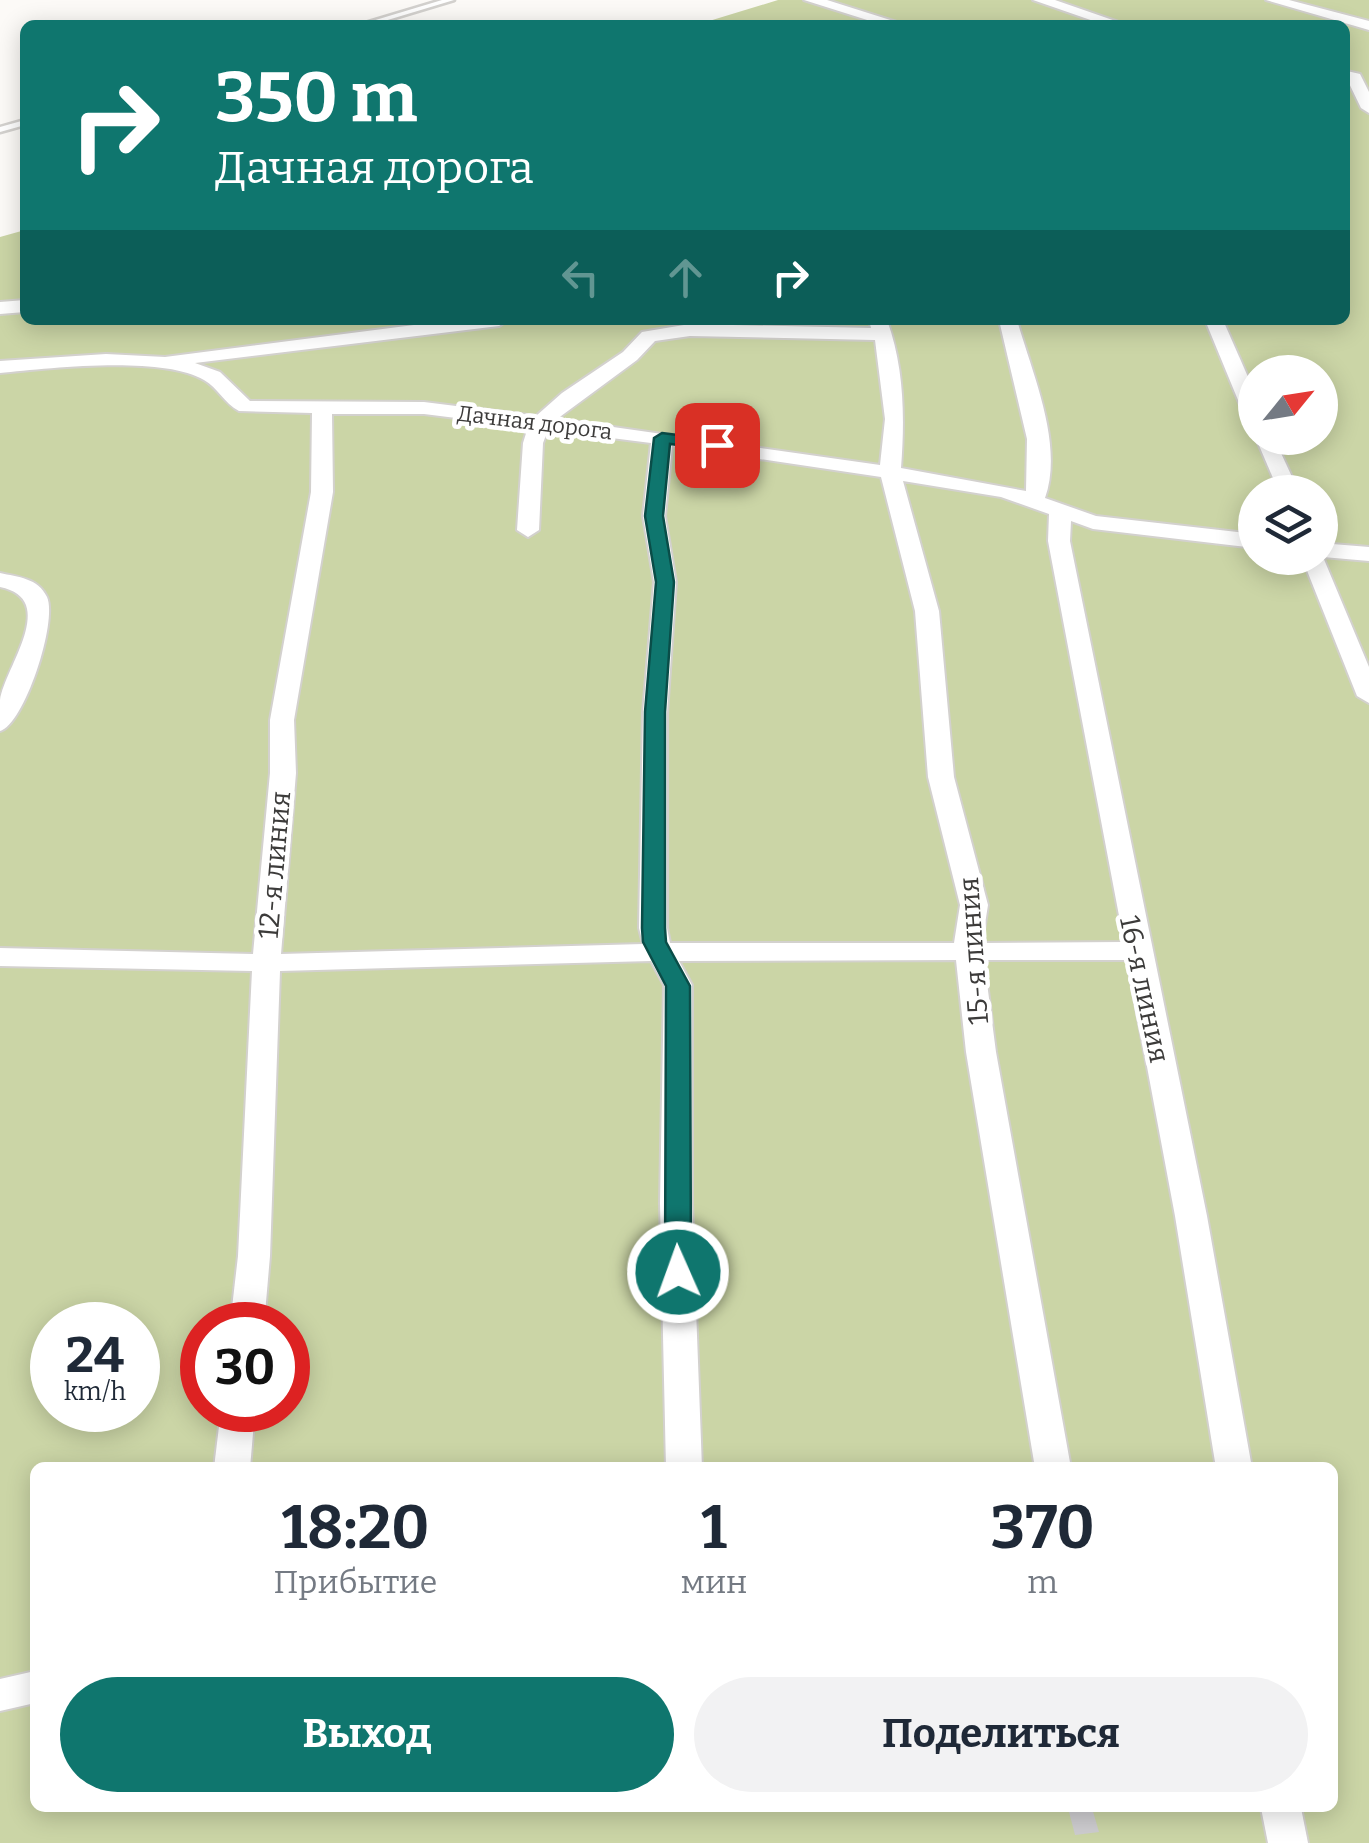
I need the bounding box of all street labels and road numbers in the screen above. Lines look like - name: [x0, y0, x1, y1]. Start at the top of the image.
- street label: Дачная дорога: [456, 400, 614, 445]
- street label: 12-я линия: [252, 790, 297, 940]
- street label: 15-я линия: [952, 876, 995, 1026]
- street label: 16-я линия: [1113, 913, 1176, 1066]

